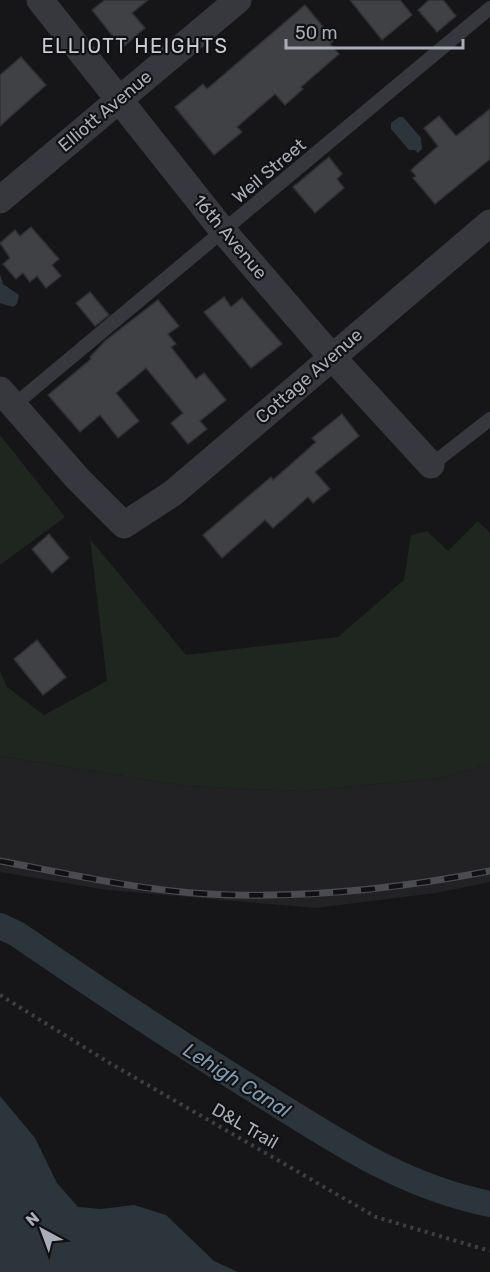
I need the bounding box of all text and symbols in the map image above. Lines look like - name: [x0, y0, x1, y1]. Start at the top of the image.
- scale bar: [286, 12, 463, 50]
- text: 50 m: [295, 22, 338, 44]
- district label: ELLIOTT HEIGHTS: [41, 34, 229, 58]
- street label: Elliott Avenue: [54, 66, 156, 156]
- street label: Weil Street: [228, 134, 310, 208]
- street label: 16th Avenue: [188, 190, 272, 284]
- street label: Cottage Avenue: [251, 324, 367, 428]
- water label: Lehigh Canal: [179, 1038, 296, 1123]
- street label: D&L Trail: [208, 1098, 282, 1154]
- north arrow: [12, 1200, 72, 1260]
- text: N: [22, 1208, 43, 1230]

